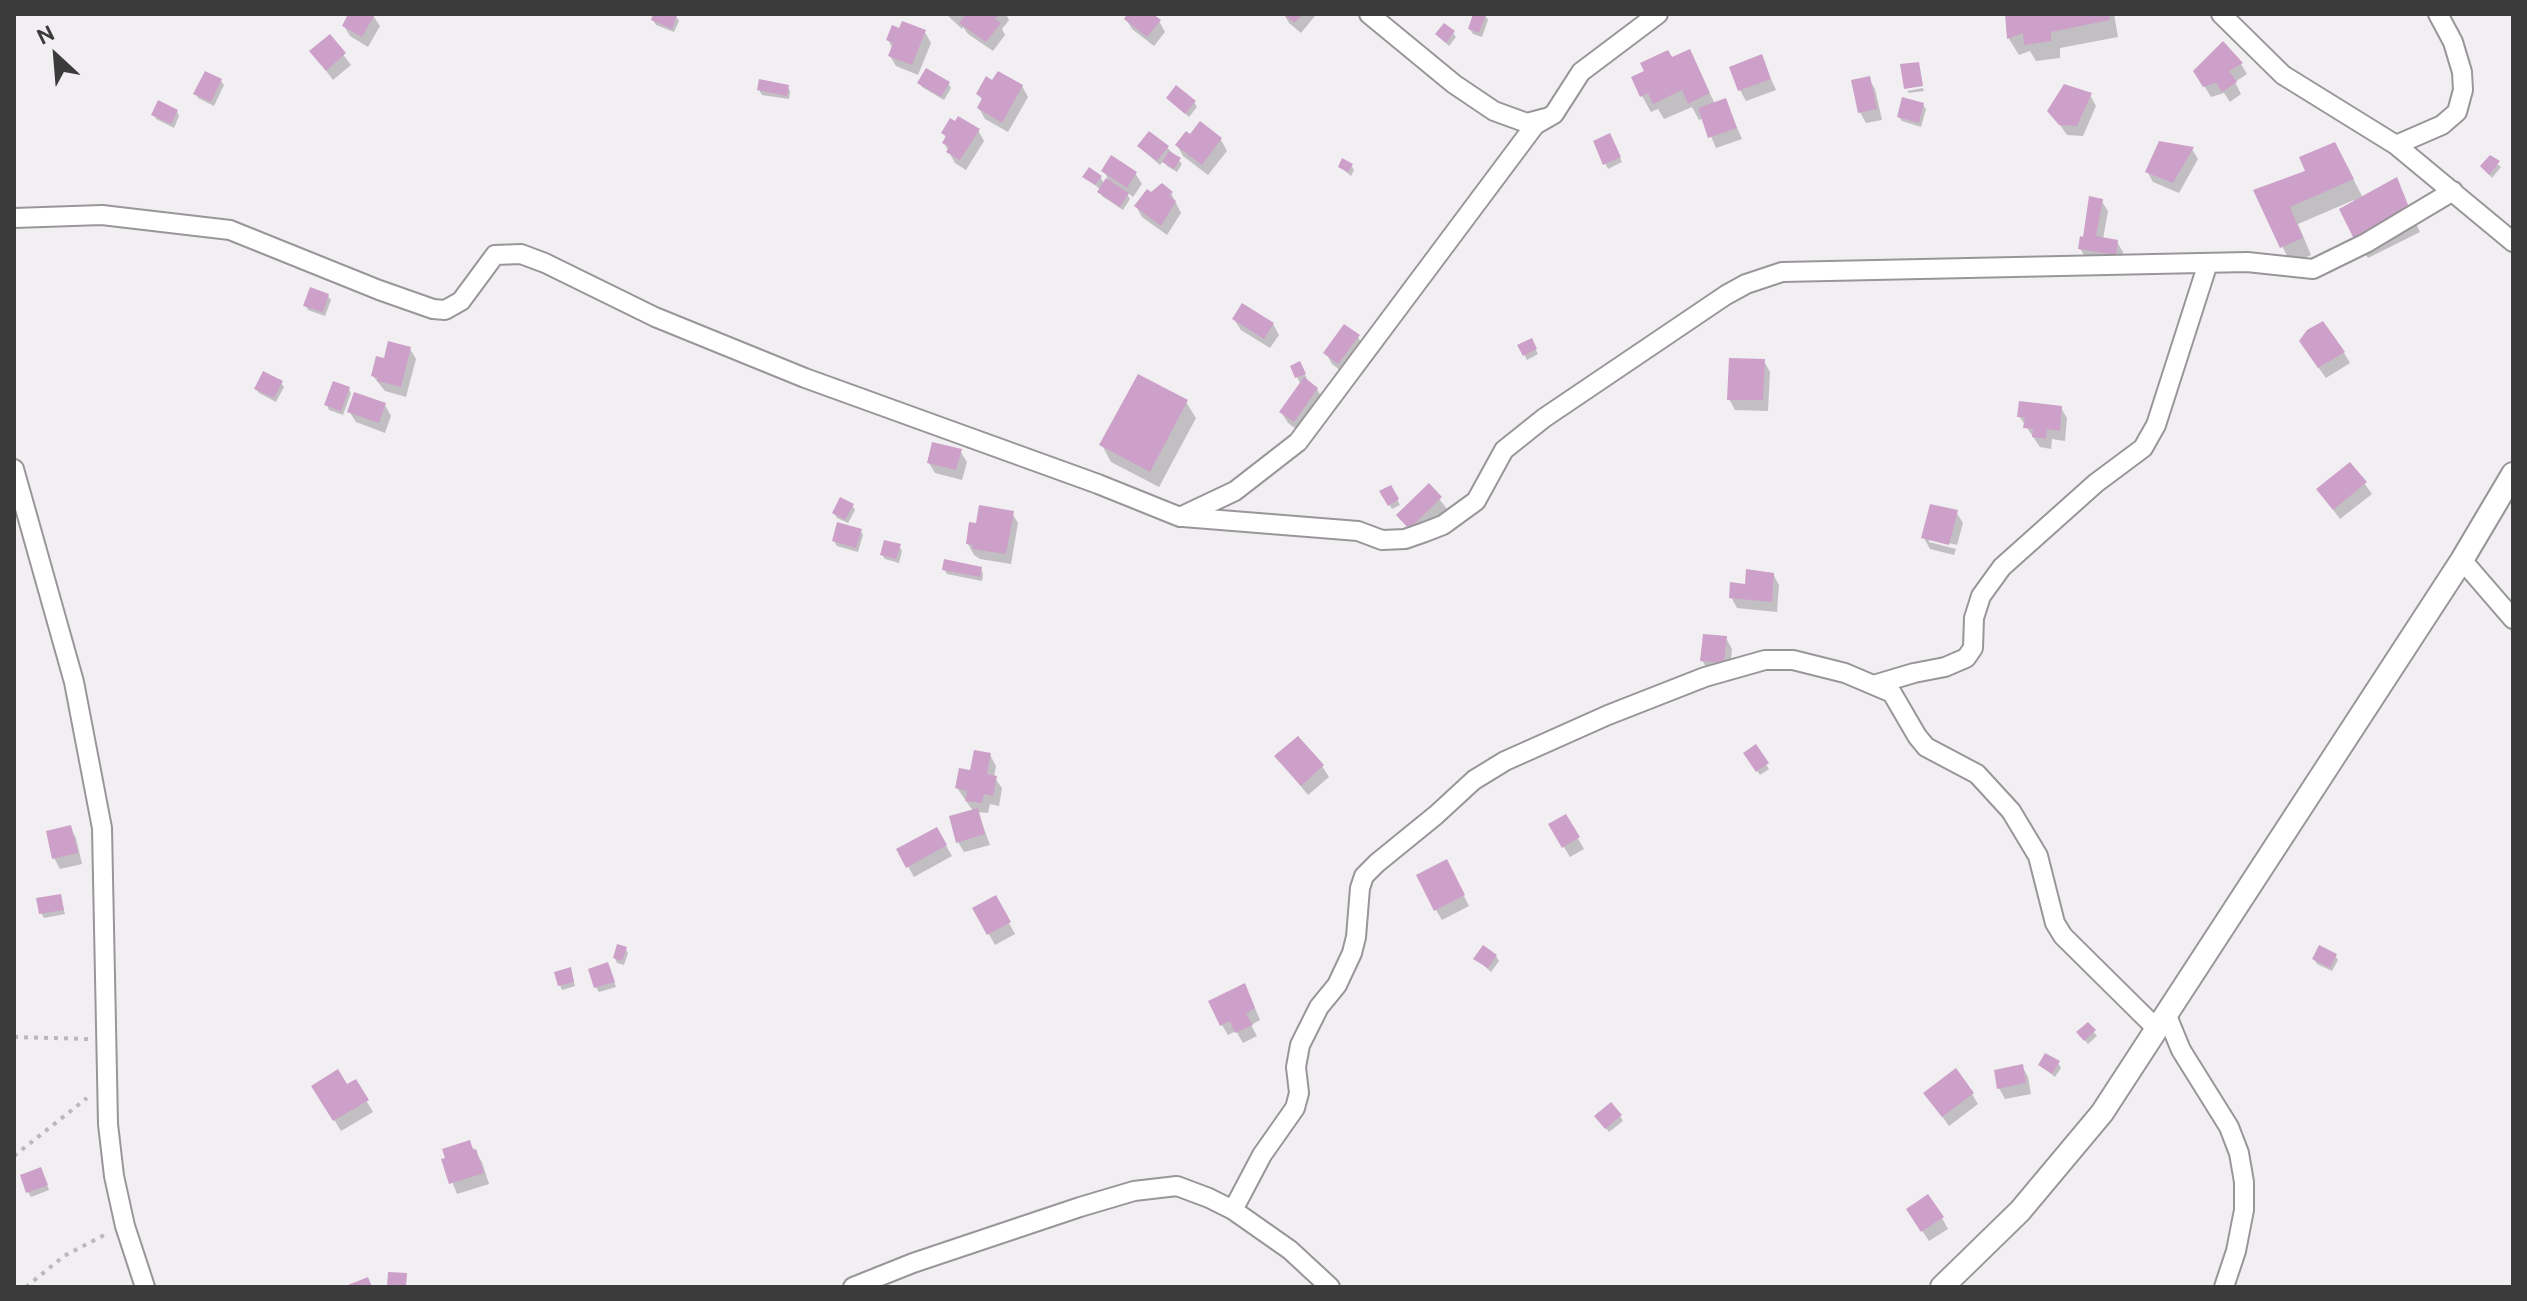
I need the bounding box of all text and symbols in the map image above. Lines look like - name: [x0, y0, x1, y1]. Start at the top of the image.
- north arrow: [16, 16, 96, 96]
- text: N: [32, 19, 58, 49]

